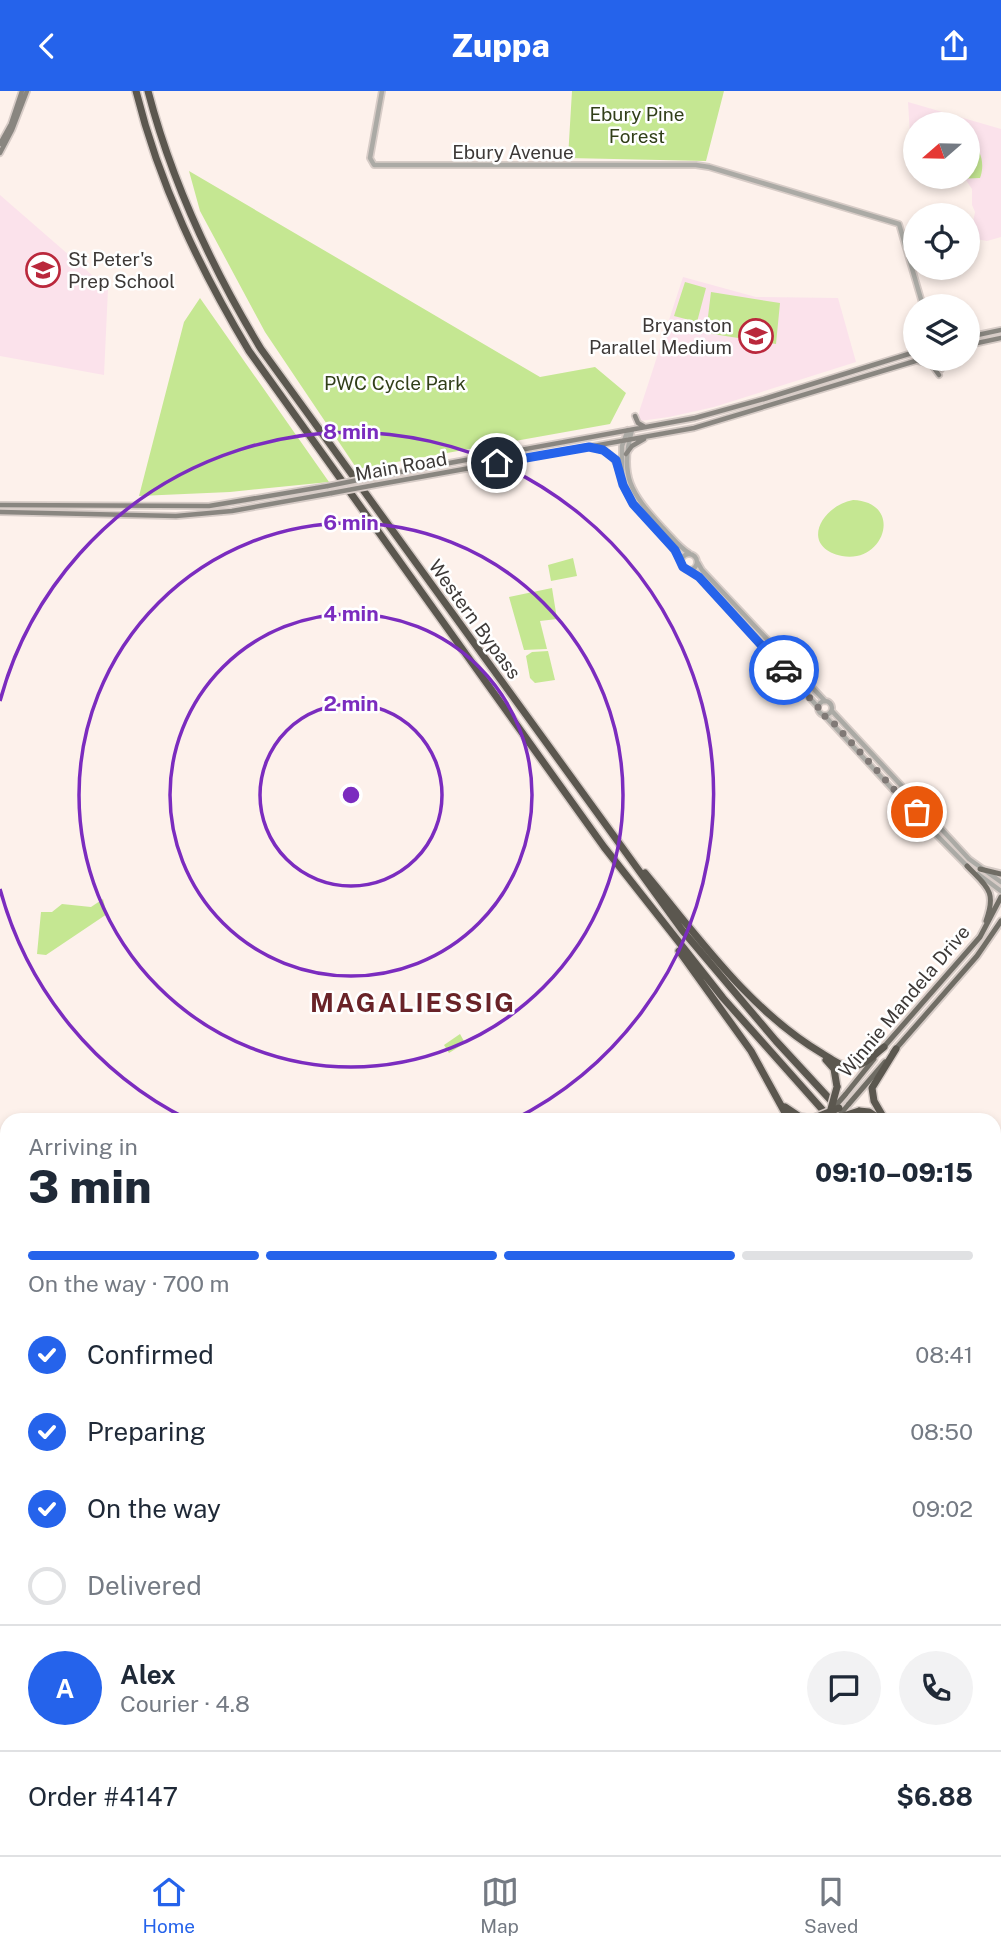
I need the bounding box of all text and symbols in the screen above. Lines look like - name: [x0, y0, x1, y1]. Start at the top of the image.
- icon: back: [28, 27, 66, 65]
- text: Zuppa: [451, 27, 550, 64]
- icon: share: [935, 27, 973, 65]
- park label: Ebury Pine Forest: [589, 103, 685, 147]
- north arrow: [903, 112, 980, 189]
- map controls: [903, 112, 980, 371]
- street label: Ebury Avenue: [452, 141, 574, 163]
- button: locate: [903, 203, 980, 280]
- place label: St Peter's Prep School: [68, 248, 175, 292]
- school or university icon: St Peter's Prep School: [24, 251, 62, 289]
- button: layers: [903, 294, 980, 371]
- place label: Bryanston Parallel Medium: [589, 314, 732, 358]
- school or university icon: Bryanston Parallel Medium: [737, 317, 775, 355]
- park label: PWC Cycle Park: [324, 372, 466, 394]
- text: 8 min: [323, 419, 379, 444]
- pin: [467, 433, 527, 493]
- icon: home: [478, 444, 516, 482]
- street label: Main Road: [353, 447, 449, 485]
- text: 6 min: [323, 510, 379, 535]
- street label: Western Bypass: [424, 555, 526, 683]
- text: 4 min: [323, 601, 379, 626]
- courier: [749, 635, 819, 705]
- icon: car: [765, 651, 803, 689]
- text: 2 min: [323, 691, 379, 716]
- pin: [887, 782, 947, 842]
- centre of rings: [339, 783, 363, 807]
- icon: bag: [898, 793, 936, 831]
- street label: Winnie Mandela Drive: [834, 921, 974, 1081]
- district label: MAGALIESSIG: [310, 987, 516, 1018]
- text: Arriving in: [28, 1133, 138, 1160]
- text: 09:10–09:15: [815, 1157, 973, 1188]
- text: 3 min: [28, 1159, 152, 1213]
- text: On the way · 700 m: [28, 1270, 229, 1297]
- icon: check: [28, 1336, 66, 1374]
- text: Confirmed: [87, 1339, 214, 1370]
- text: 08:41: [915, 1341, 973, 1368]
- icon: check: [28, 1413, 66, 1451]
- text: Preparing: [87, 1416, 206, 1447]
- text: 08:50: [910, 1418, 973, 1445]
- icon: check: [28, 1490, 66, 1528]
- text: On the way: [87, 1493, 221, 1524]
- text: 09:02: [912, 1495, 973, 1522]
- text: Delivered: [87, 1570, 202, 1601]
- button: chat: [807, 1651, 881, 1725]
- button: phone: [899, 1651, 973, 1725]
- text: Alex: [120, 1659, 176, 1690]
- text: A: [56, 1673, 74, 1704]
- text: Courier · 4.8: [120, 1690, 250, 1717]
- text: Order #4147: [28, 1781, 178, 1812]
- text: $6.88: [896, 1781, 973, 1812]
- tab: Home: [143, 1873, 195, 1937]
- tab: Map: [480, 1873, 519, 1937]
- tab: Saved: [804, 1873, 858, 1937]

